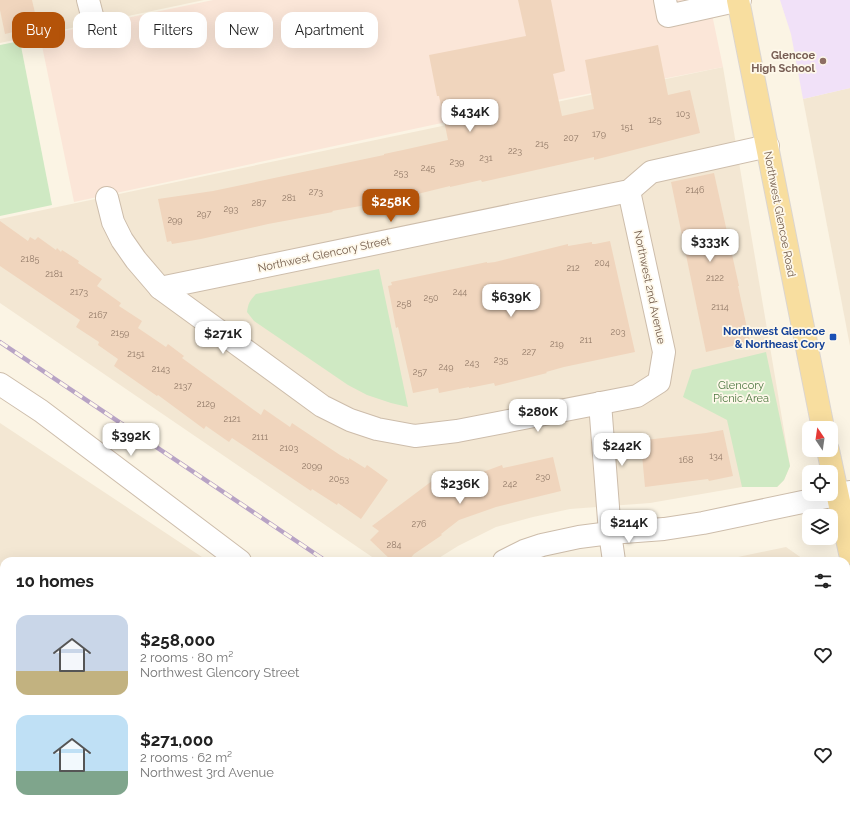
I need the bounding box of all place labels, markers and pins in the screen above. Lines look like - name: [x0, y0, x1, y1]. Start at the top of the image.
- place label: Glencoe High School: [751, 49, 816, 75]
- marker: Glencoe High School: [818, 56, 828, 66]
- pin: $434K: [442, 99, 498, 133]
- pin: $258K: [363, 189, 419, 223]
- pin: $333K: [682, 229, 738, 263]
- pin: $639K: [483, 284, 539, 318]
- pin: $271K: [195, 321, 251, 355]
- place label: Northwest Glencoe & Northeast Cory: [723, 325, 825, 351]
- marker: Northwest Glencoe & Northeast Cory: [828, 332, 838, 342]
- pin: $280K: [510, 399, 566, 433]
- pin: $392K: [103, 423, 159, 457]
- pin: $242K: [594, 433, 650, 467]
- pin: $236K: [432, 471, 488, 505]
- pin: $214K: [601, 510, 657, 544]

